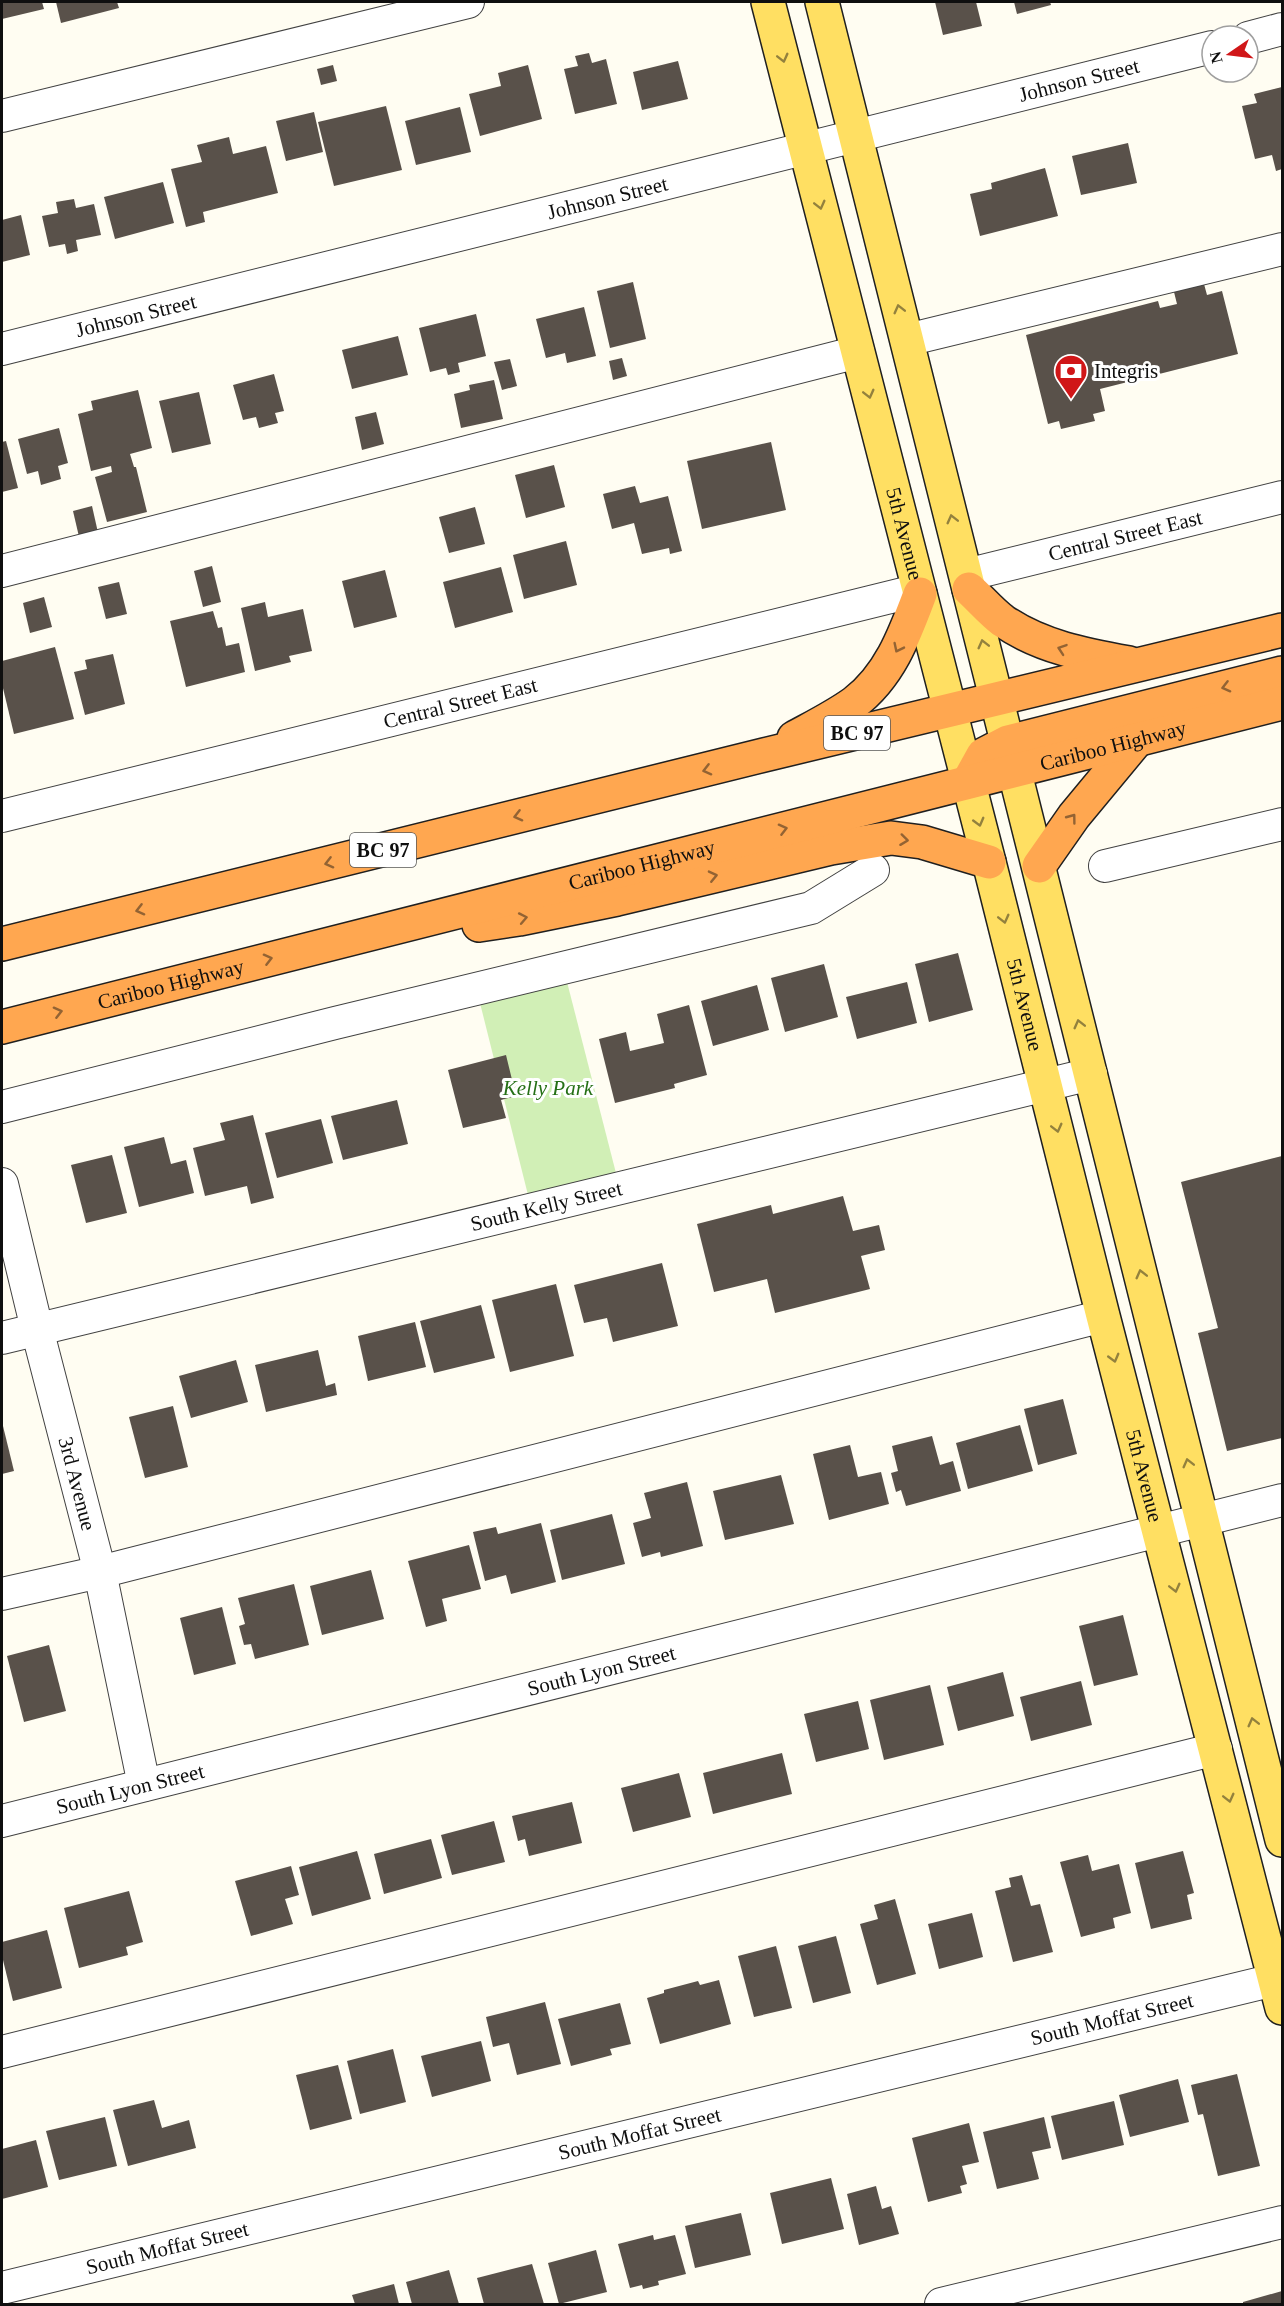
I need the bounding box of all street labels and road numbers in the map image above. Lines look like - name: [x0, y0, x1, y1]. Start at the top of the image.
- street label: Johnson Street: [1016, 54, 1142, 107]
- street label: Johnson Street: [545, 171, 670, 224]
- street label: Johnson Street: [73, 289, 199, 342]
- street label: 5th Avenue: [881, 485, 928, 583]
- street label: Central Street East: [1046, 505, 1205, 566]
- street label: Central Street East: [381, 673, 540, 734]
- road number: BC 97: [824, 716, 890, 750]
- street label: Cariboo Highway: [1037, 716, 1189, 776]
- road number: BC 97: [350, 833, 416, 867]
- street label: Cariboo Highway: [566, 835, 718, 895]
- street label: Cariboo Highway: [95, 954, 247, 1014]
- street label: 5th Avenue: [1002, 956, 1048, 1053]
- street label: South Kelly Street: [468, 1176, 625, 1236]
- street label: 5th Avenue: [1121, 1427, 1168, 1525]
- street label: 3rd Avenue: [53, 1434, 101, 1533]
- street label: South Lyon Street: [525, 1641, 678, 1701]
- street label: South Lyon Street: [54, 1759, 207, 1819]
- street label: South Moffat Street: [1028, 1988, 1196, 2050]
- street label: South Moffat Street: [556, 2102, 723, 2165]
- street label: South Moffat Street: [83, 2217, 251, 2279]

